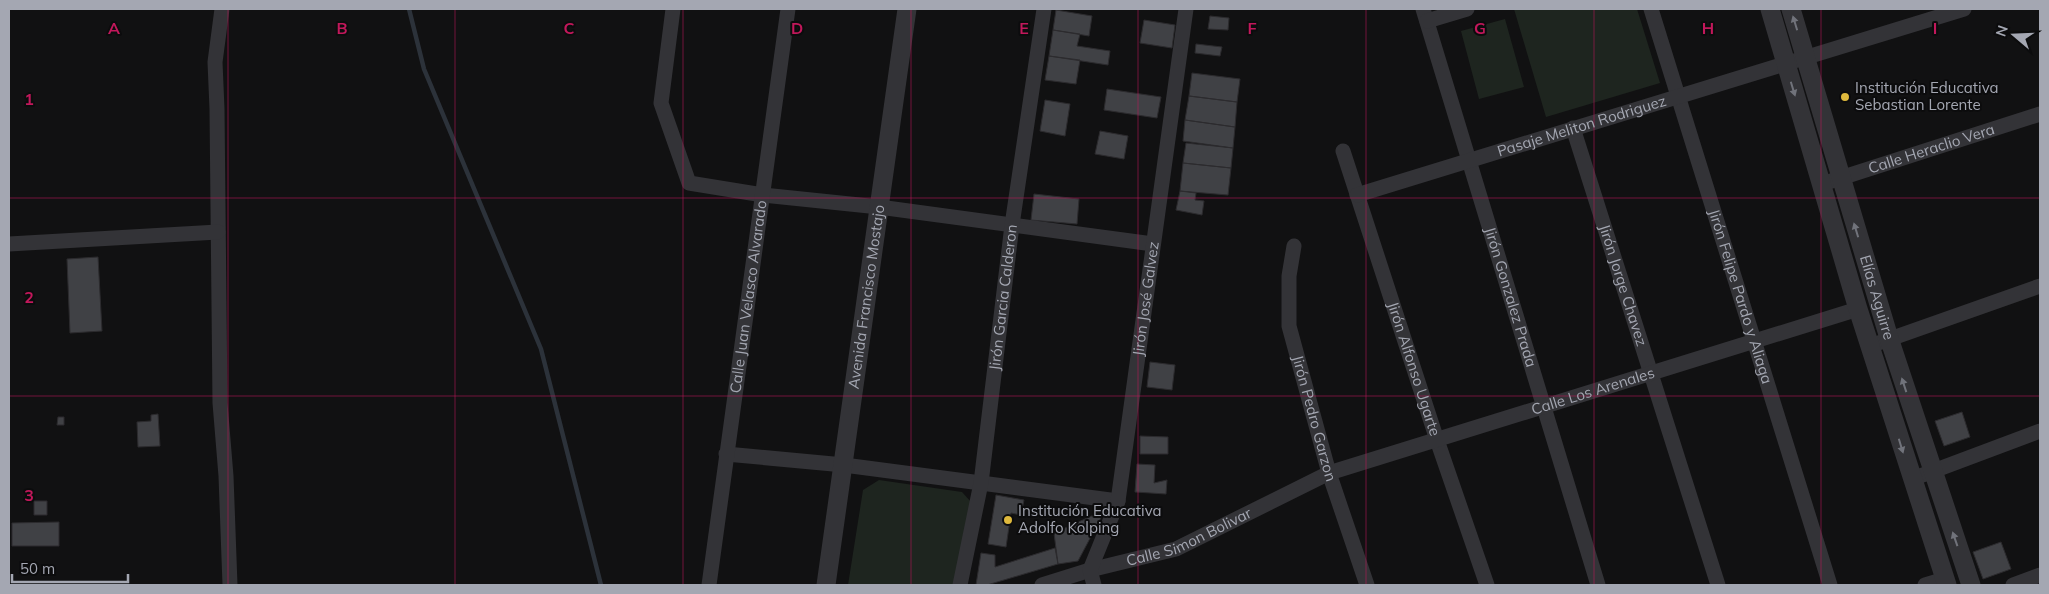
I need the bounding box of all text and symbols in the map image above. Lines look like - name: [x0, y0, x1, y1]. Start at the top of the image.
- north arrow: [1989, 10, 2039, 60]
- one-way arrow: [1791, 16, 1798, 31]
- text: A: [108, 18, 120, 38]
- text: B: [336, 18, 348, 38]
- text: C: [564, 18, 575, 38]
- text: D: [791, 18, 803, 38]
- text: E: [1019, 18, 1029, 38]
- text: F: [1247, 18, 1257, 38]
- text: G: [1474, 18, 1486, 38]
- text: H: [1702, 18, 1714, 38]
- text: I: [1933, 18, 1937, 38]
- text: N: [1991, 23, 2012, 39]
- place label: Institución Educativa Sebastian Lorente: [1855, 78, 1998, 114]
- one-way arrow: [1790, 82, 1797, 97]
- text: 1: [24, 89, 34, 109]
- street label: Pasaje Meliton Rodriguez: [1495, 91, 1669, 160]
- marker: Institución Educativa Sebastian Lorente: [1839, 91, 1851, 103]
- street label: Calle Heraclio Vera: [1866, 119, 1997, 178]
- street label: Calle Juan Velasco Alvarado: [725, 199, 771, 394]
- street label: Avenida Francisco Mostajo: [844, 203, 888, 390]
- street label: Jirón Felipe Pardo y Aliaga: [1705, 206, 1777, 386]
- street label: Jirón Jorge Chavez: [1595, 222, 1652, 349]
- one-way arrow: [1851, 222, 1859, 237]
- street label: Jirón Garcia Calderon: [985, 223, 1021, 372]
- street label: Jirón Gonzalez Prada: [1481, 224, 1541, 369]
- street label: Jirón José Galvez: [1128, 240, 1163, 357]
- street label: Elías Aguirre: [1856, 253, 1899, 342]
- text: 2: [24, 287, 34, 307]
- street label: Jirón Alfonso Ugarte: [1384, 299, 1445, 438]
- street label: Jirón Pedro Garzon: [1288, 353, 1341, 484]
- street label: Calle Los Arenales: [1529, 363, 1657, 419]
- one-way arrow: [1900, 377, 1908, 392]
- one-way arrow: [1898, 438, 1906, 453]
- text: 3: [24, 485, 34, 505]
- place label: Institución Educativa Adolfo Kolping: [1018, 501, 1161, 537]
- street label: Calle Simon Bolivar: [1124, 503, 1255, 570]
- marker: Institución Educativa Adolfo Kolping: [1002, 514, 1014, 526]
- one-way arrow: [1951, 531, 1959, 546]
- scale bar: [12, 552, 129, 584]
- text: 50 m: [20, 559, 55, 578]

